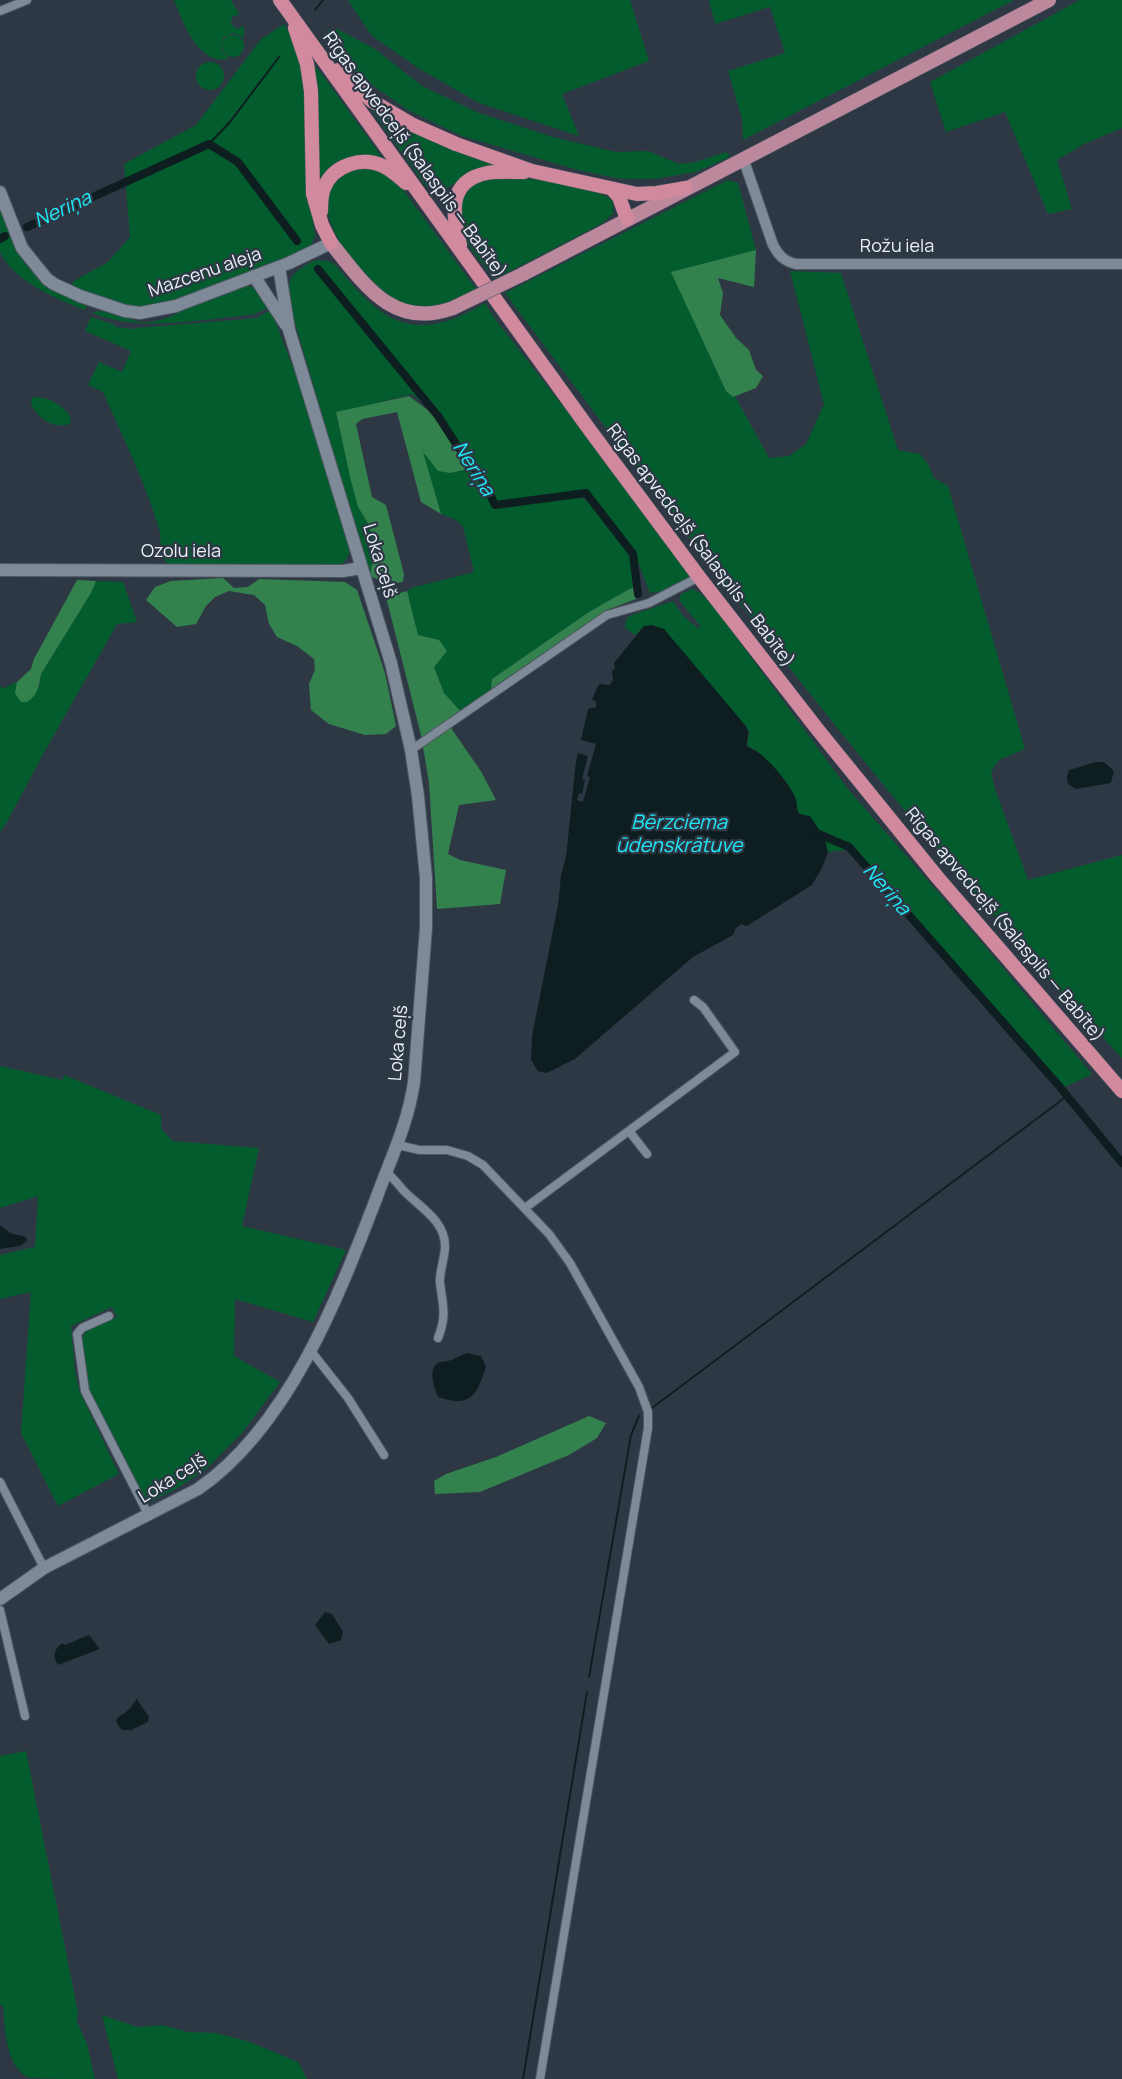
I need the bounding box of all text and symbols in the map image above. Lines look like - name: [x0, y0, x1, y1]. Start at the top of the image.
- street label: Rīgas apvedceļš (Salaspils — Babīte): [317, 28, 511, 282]
- water label: Neriņa: [31, 186, 95, 234]
- street label: Rožu iela: [860, 236, 934, 258]
- street label: Mazcenu aleja: [146, 244, 264, 302]
- street label: Rīgas apvedceļš (Salaspils — Babīte): [602, 420, 798, 672]
- water label: Neriņa: [447, 437, 499, 501]
- street label: Loka ceļš: [358, 521, 400, 601]
- street label: Ozolu iela: [141, 541, 221, 563]
- street label: Rīgas apvedceļš (Salaspils — Babīte): [900, 804, 1108, 1046]
- water label: Bērzciema ūdenskrātuve: [616, 811, 742, 858]
- water label: Neriņa: [857, 859, 915, 921]
- street label: Loka ceļš: [385, 1004, 413, 1082]
- street label: Loka ceļš: [135, 1450, 211, 1508]

